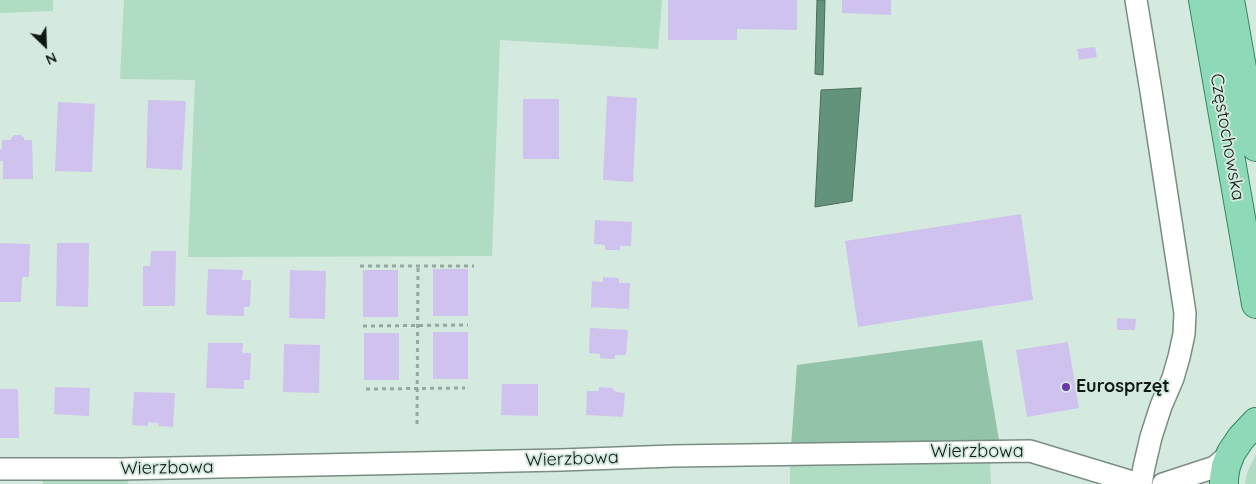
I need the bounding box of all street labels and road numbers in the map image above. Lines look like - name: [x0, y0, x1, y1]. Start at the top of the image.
- street label: Częstochowska: [1205, 72, 1249, 202]
- street label: Wierzbowa: [930, 441, 1024, 463]
- street label: Wierzbowa: [525, 447, 619, 471]
- street label: Wierzbowa: [120, 456, 214, 480]

